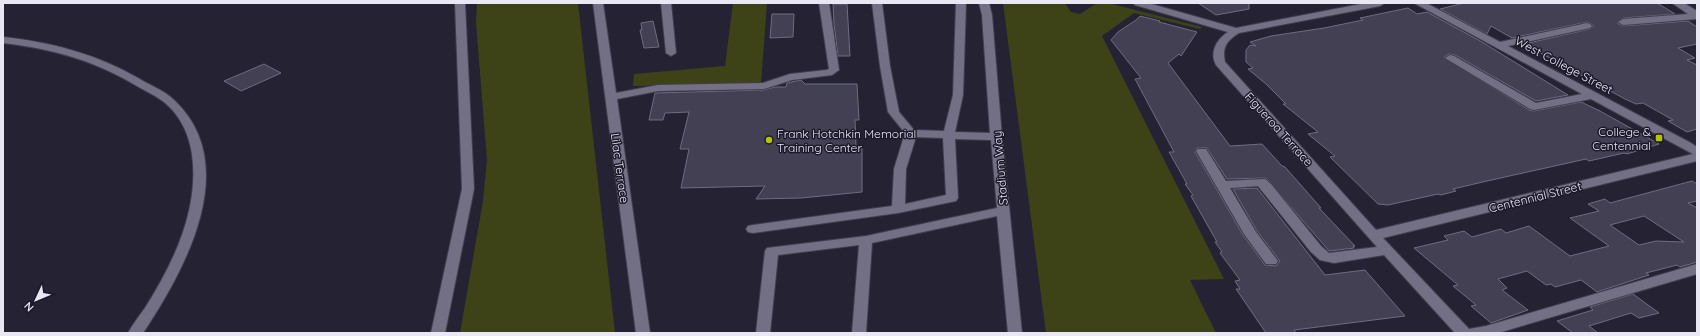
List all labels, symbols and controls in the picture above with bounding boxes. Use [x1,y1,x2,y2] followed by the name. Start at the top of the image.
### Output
[1513,33,1615,97] street label: West College Street
[1242,89,1316,169] street label: Figueroa Terrace
[1592,124,1651,153] place label: College & Centennial
[777,126,916,155] place label: Frank Hotchkin Memorial Training Center
[989,130,1011,206] street label: Stadium Way
[608,132,632,204] street label: Lilac Terrace
[1654,133,1664,143] marker: College & Centennial
[764,135,774,145] marker: Frank Hotchkin Memorial Training Center
[1487,178,1583,216] street label: Centennial Street
[16,280,56,320] north arrow
[21,299,37,315] text: N

